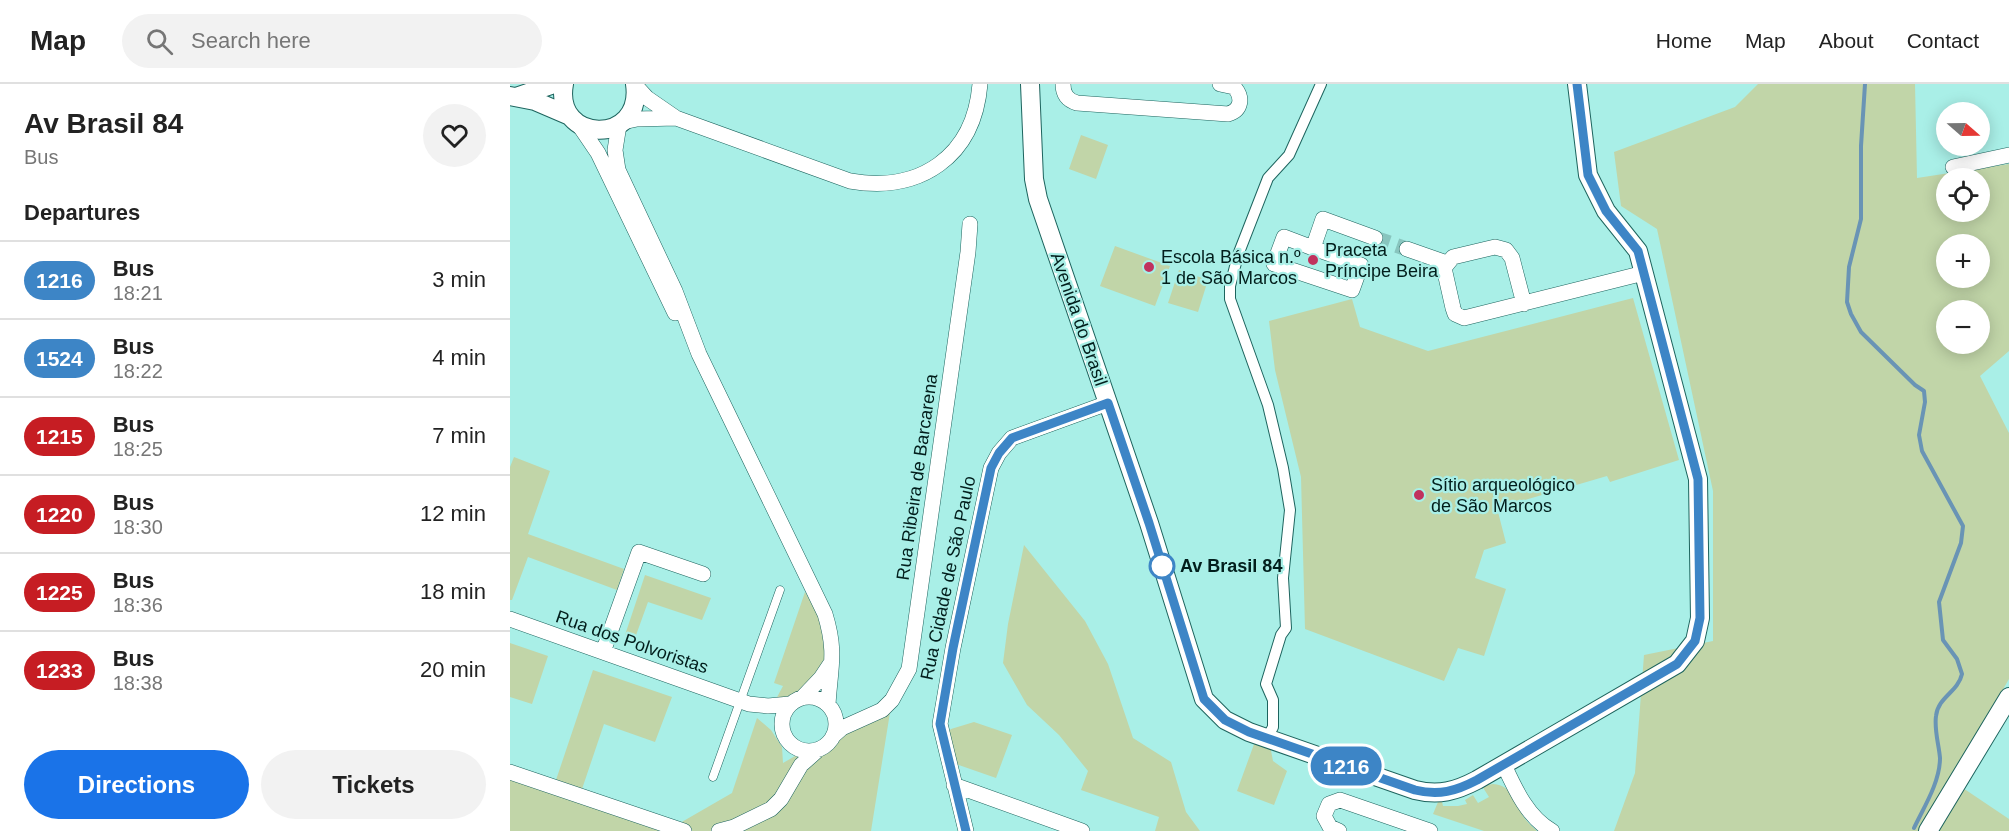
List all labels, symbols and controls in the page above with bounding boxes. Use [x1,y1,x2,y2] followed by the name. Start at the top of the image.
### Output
[122,14,542,68] search box
[30,25,86,56] text: Map
[143,25,176,58] icon: search
[191,28,311,53] text: Search here
[1656,29,1712,52] text: Home
[1745,29,1786,52] text: Map
[1819,29,1874,52] text: About
[1907,29,1979,52] text: Contact
[1936,102,1990,156] north arrow
[1936,102,1990,354] map controls
[423,104,486,167] button: heart
[24,108,183,139] text: Av Brasil 84
[24,146,58,168] text: Bus
[1936,168,1990,222] button: locate
[24,200,140,225] text: Departures
[1936,234,1990,288] button: +
[1325,240,1439,281] place label: Praceta Príncipe Beira
[1161,247,1301,288] place label: Escola Básica n.º 1 de São Marcos
[1047,250,1111,388] street label: Avenida do Brasil
[1306,253,1320,267] marker: Praceta Príncipe Beira
[113,256,154,281] text: Bus
[1142,260,1156,274] marker: Escola Básica n.º 1 de São Marcos
[432,267,486,292] text: 3 min
[36,269,83,292] text: 1216
[113,282,163,304] text: 18:21
[1936,300,1990,354] button: −
[113,334,154,359] text: Bus
[432,345,486,370] text: 4 min
[36,347,83,370] text: 1524
[113,360,163,382] text: 18:22
[893,372,942,581] street label: Rua Ribeira de Barcarena
[113,412,154,437] text: Bus
[432,423,486,448] text: 7 min
[36,425,83,448] text: 1215
[113,438,163,460] text: 18:25
[917,474,979,682] street label: Rua Cidade de São Paulo
[1431,475,1575,516] place label: Sítio arqueológico de São Marcos
[1412,488,1426,502] marker: Sítio arqueológico de São Marcos
[113,490,154,515] text: Bus
[420,501,486,526] text: 12 min
[36,503,83,526] text: 1220
[113,516,163,538] text: 18:30
[1149,553,1175,579] marker: Av Brasil 84
[1180,556,1282,576] place label: Av Brasil 84
[113,568,154,593] text: Bus
[420,579,486,604] text: 18 min
[36,581,83,604] text: 1225
[113,594,163,616] text: 18:36
[553,606,711,678] street label: Rua dos Polvoristas
[113,646,154,671] text: Bus
[420,657,486,682] text: 20 min
[36,659,83,682] text: 1233
[113,672,163,694] text: 18:38
[1304,746,1388,786] line badge: 1216
[24,750,249,819] button: Directions
[261,750,486,819] button: Tickets
[1323,755,1369,778] text: 1216

